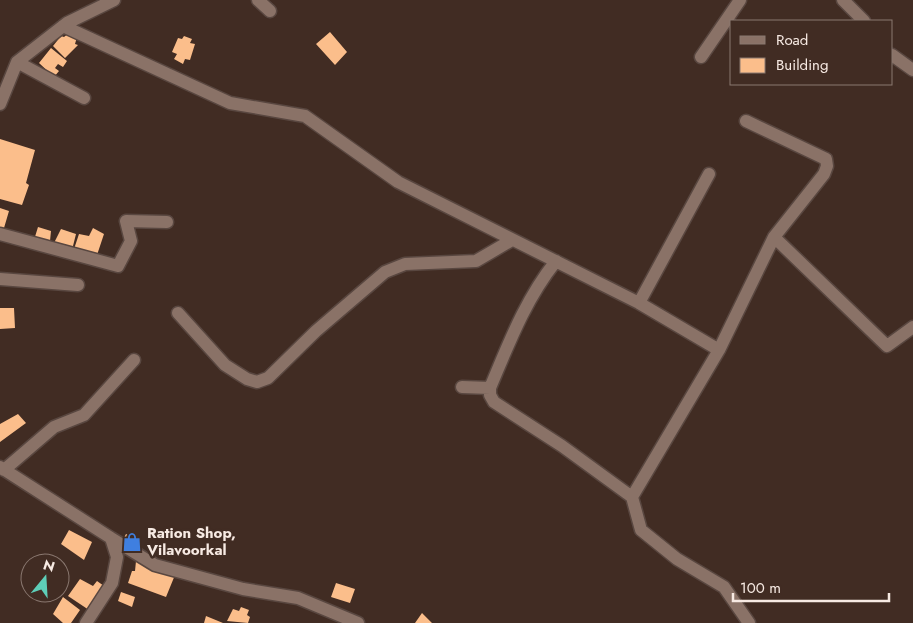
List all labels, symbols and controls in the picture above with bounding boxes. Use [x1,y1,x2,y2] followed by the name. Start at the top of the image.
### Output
[730,20,893,85] legend
[776,29,808,51] text: Road
[776,54,828,76] text: Building
[146,522,236,561] place label: Ration Shop, Vilavoorkal
[121,531,143,553] shop icon: Ration Shop, Vilavoorkal
[20,553,70,603] north arrow
[41,554,57,577] text: N
[733,570,889,602] scale bar
[740,577,781,599] text: 100 m

